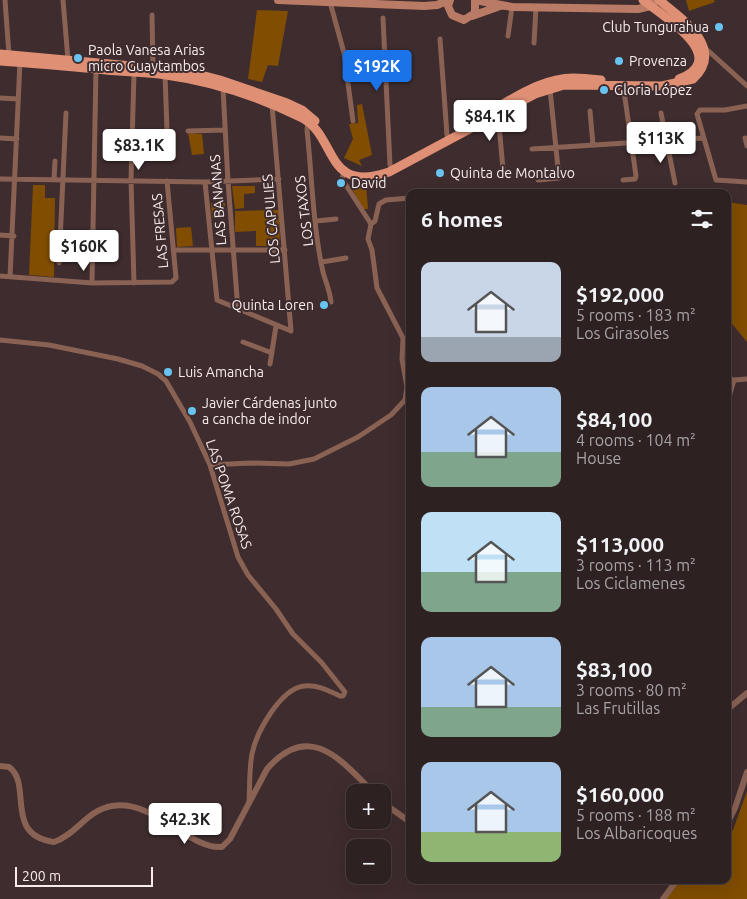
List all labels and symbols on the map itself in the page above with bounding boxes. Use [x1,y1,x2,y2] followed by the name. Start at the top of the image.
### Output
[602,19,709,35] place label: Club Tungurahua
[713,21,725,33] marker: Club Tungurahua
[88,42,205,74] place label: Paola Vanesa Arias micro Guaytambos
[342,49,412,92] pin: $192K
[72,52,84,64] marker: Paola Vanesa Arias micro Guaytambos
[629,53,687,69] place label: Provenza
[613,55,625,67] marker: Provenza
[614,82,692,98] place label: Gloria López
[598,84,610,96] marker: Gloria López
[449,100,531,142] pin: $84.1K
[626,121,696,164] pin: $113K
[98,128,180,171] pin: $83.1K
[207,154,229,246] street label: LAS BANANAS
[450,165,575,181] place label: Quinta de Montalvo
[434,167,446,179] marker: Quinta de Montalvo
[259,174,283,264] street label: LOS CAPULIES
[292,175,316,247] street label: LOS TAXOS
[351,175,387,191] place label: David
[335,177,347,189] marker: David
[149,193,171,269] street label: LAS FRESAS
[49,230,119,272] pin: $160K
[232,297,314,313] place label: Quinta Loren
[318,299,330,311] marker: Quinta Loren
[178,364,264,380] place label: Luis Amancha
[162,366,174,378] marker: Luis Amancha
[202,395,337,427] place label: Javier Cárdenas junto a cancha de indor
[186,405,198,417] marker: Javier Cárdenas junto a cancha de indor
[203,437,255,551] street label: LAS POMA ROSAS
[144,802,226,845] pin: $42.3K
[15,864,152,887] scale bar

